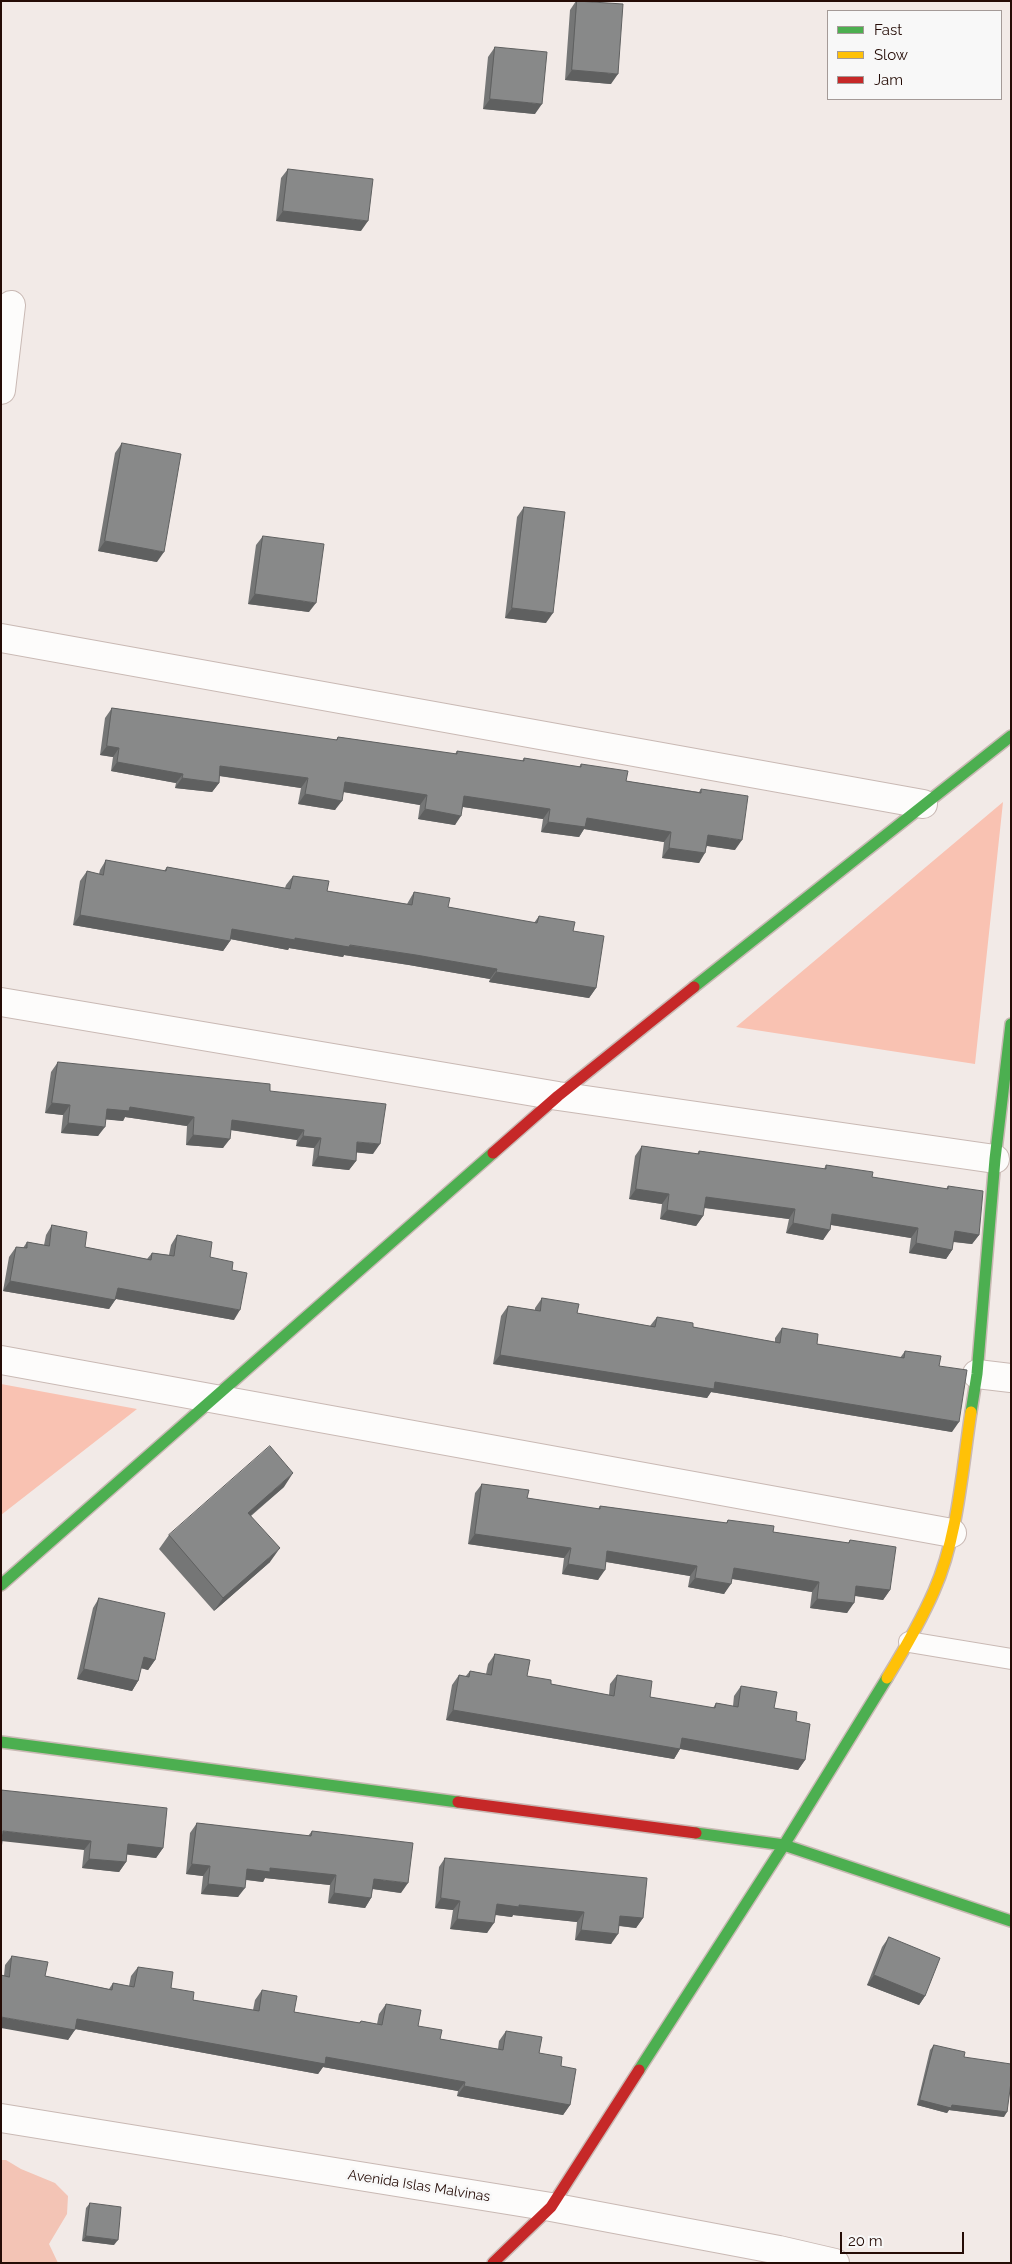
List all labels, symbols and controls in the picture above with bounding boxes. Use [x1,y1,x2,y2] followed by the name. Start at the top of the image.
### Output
[827,10,1002,100] legend
[874,21,902,39] text: Fast
[874,46,908,64] text: Slow
[874,71,903,89] text: Jam
[347,2166,491,2206] street label: Avenida Islas Malvinas
[842,2222,966,2254] scale bar
[848,2232,883,2250] text: 20 m

